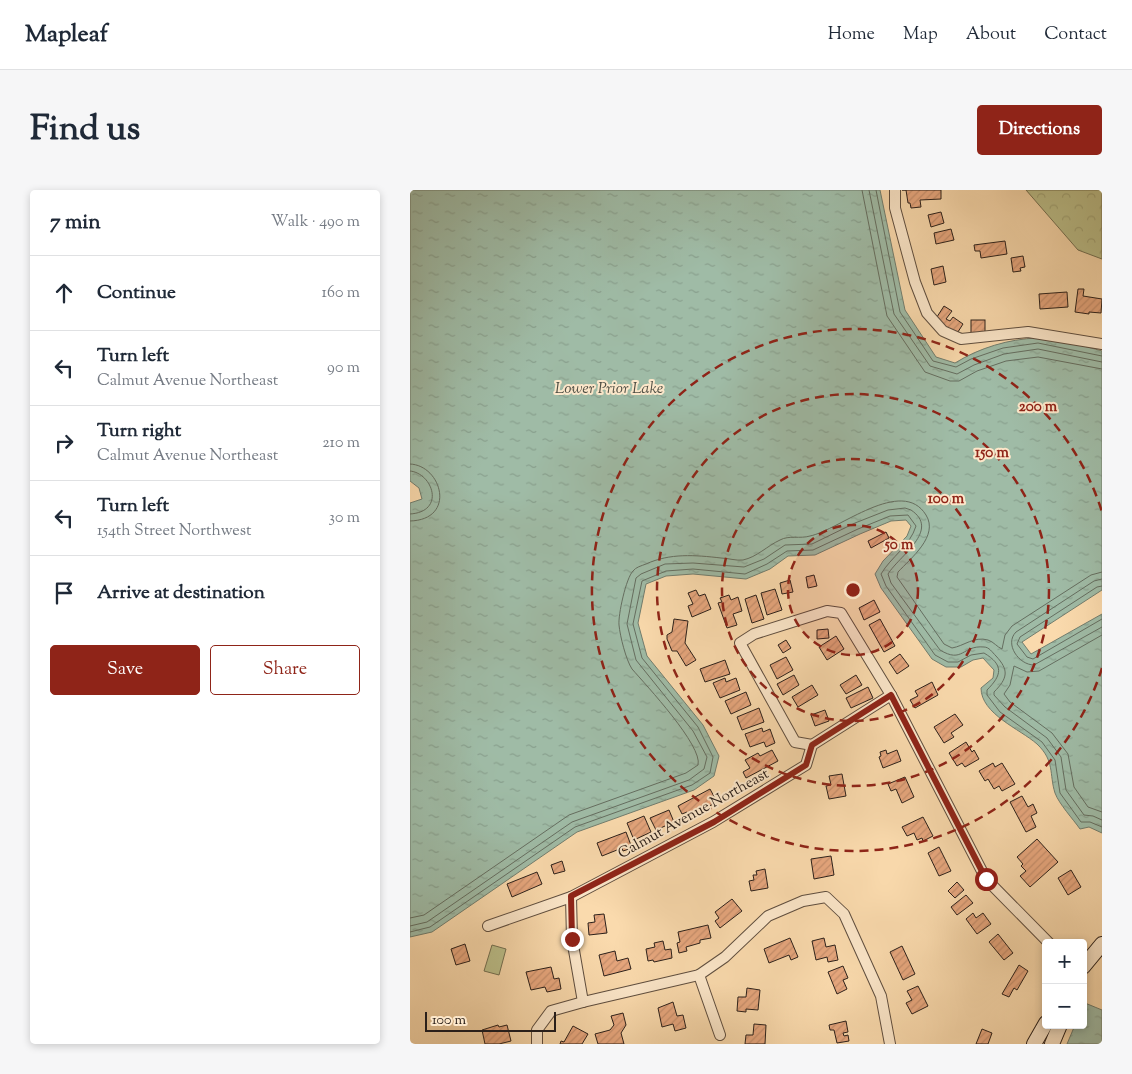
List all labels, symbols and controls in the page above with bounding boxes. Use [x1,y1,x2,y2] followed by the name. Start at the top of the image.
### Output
[25,18,108,52] text: Mapleaf
[828,22,875,48] text: Home
[903,22,938,48] text: Map
[966,22,1016,48] text: About
[1044,22,1107,48] text: Contact
[30,105,140,156] text: Find us
[977,105,1102,155] button: Directions
[50,208,101,238] text: 7 min
[271,211,360,234] text: Walk · 490 m
[50,279,78,307] icon: ahead
[97,280,176,307] text: Continue
[322,282,360,305] text: 160 m
[97,343,169,370] text: Turn left
[50,354,78,382] icon: left
[327,357,360,380] text: 90 m
[97,370,278,393] text: Calmut Avenue Northeast
[555,378,663,401] water label: Lower Prior Lake
[1019,397,1058,418] text: 200 m
[97,418,181,445] text: Turn right
[50,429,78,457] icon: right
[322,432,360,455] text: 210 m
[975,443,1009,464] text: 150 m
[97,445,278,468] text: Calmut Avenue Northeast
[928,489,965,510] text: 100 m
[97,493,169,520] text: Turn left
[50,504,78,532] icon: left
[329,507,360,530] text: 30 m
[97,520,252,543] text: 154th Street Northwest
[884,535,914,556] text: 50 m
[50,579,78,607] icon: arrive
[97,580,265,607] text: Arrive at destination
[844,581,862,599] centre of rings
[50,645,200,695] button: Save
[210,645,360,695] button: Share
[614,764,773,865] street label: Calmut Avenue Northeast
[975,868,998,891] route start
[561,928,584,951] route end
[1042,939,1087,1029] map controls
[1042,939,1087,984] button: +
[1042,984,1087,1029] button: −
[425,1009,556,1032] scale bar
[432,1011,466,1031] text: 100 m

